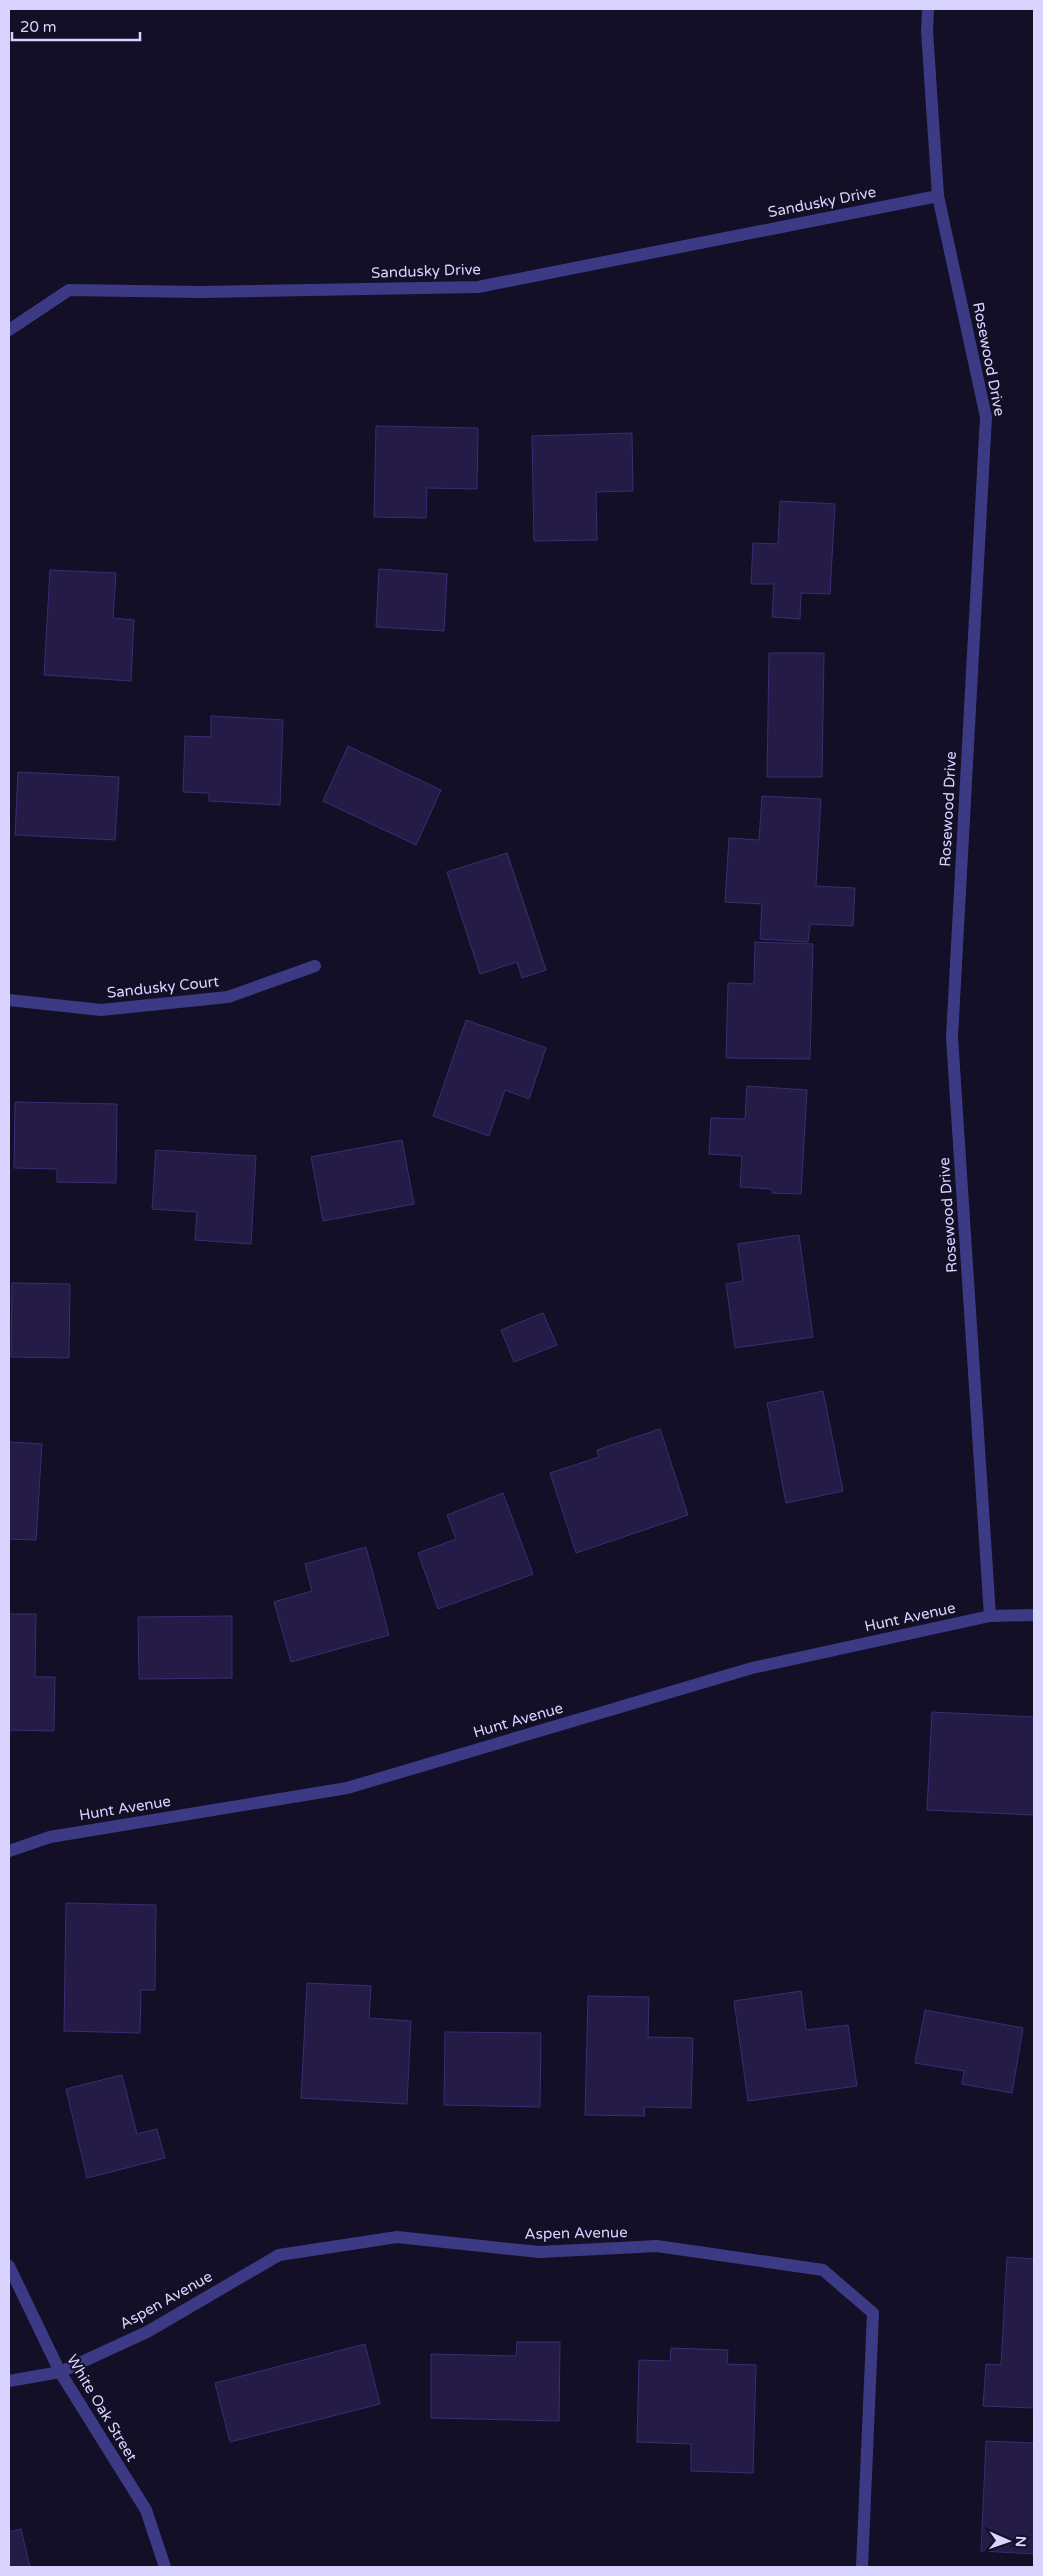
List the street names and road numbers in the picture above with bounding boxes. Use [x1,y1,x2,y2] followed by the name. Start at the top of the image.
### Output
[766,183,878,221] street label: Sandusky Drive
[371,260,481,282] street label: Sandusky Drive
[969,300,1009,418] street label: Rosewood Drive
[936,751,960,867] street label: Rosewood Drive
[106,972,220,1002] street label: Sandusky Court
[935,1157,961,1273] street label: Rosewood Drive
[863,1599,957,1635] street label: Hunt Avenue
[471,1699,565,1741] street label: Hunt Avenue
[78,1792,172,1824] street label: Hunt Avenue
[524,2223,628,2243] street label: Aspen Avenue
[117,2267,215,2333] street label: Aspen Avenue
[63,2351,141,2465] street label: White Oak Street

